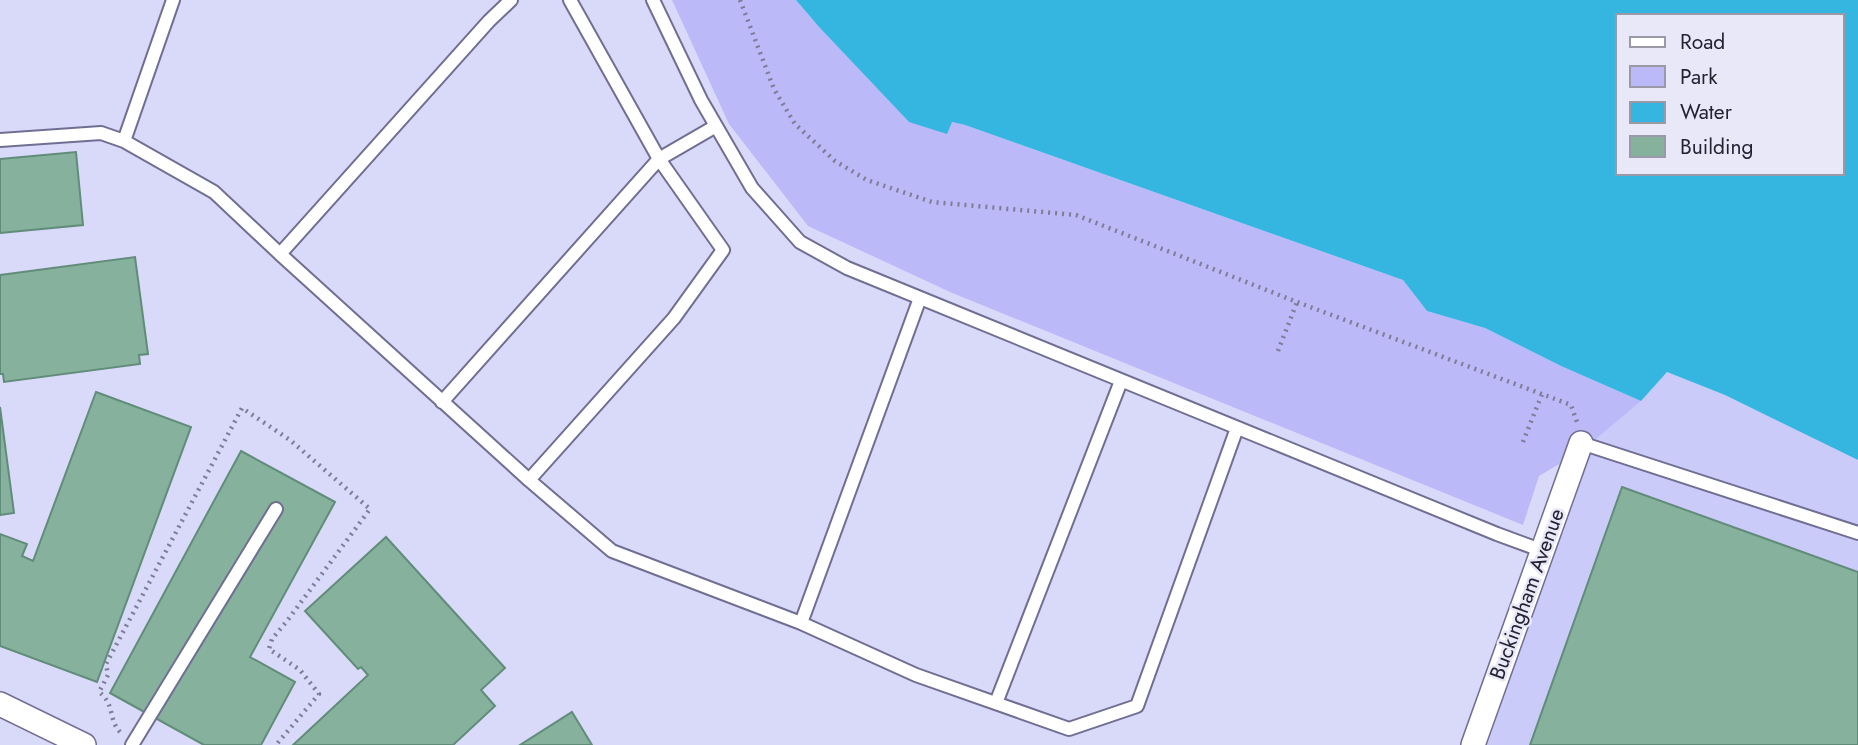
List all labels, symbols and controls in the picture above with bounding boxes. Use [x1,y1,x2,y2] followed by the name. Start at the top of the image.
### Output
[1616,14,1844,175] legend
[1680,27,1725,57] text: Road
[1680,62,1718,92] text: Park
[1680,97,1733,127] text: Water
[1680,132,1753,162] text: Building
[1482,504,1572,684] street label: Buckingham Avenue

